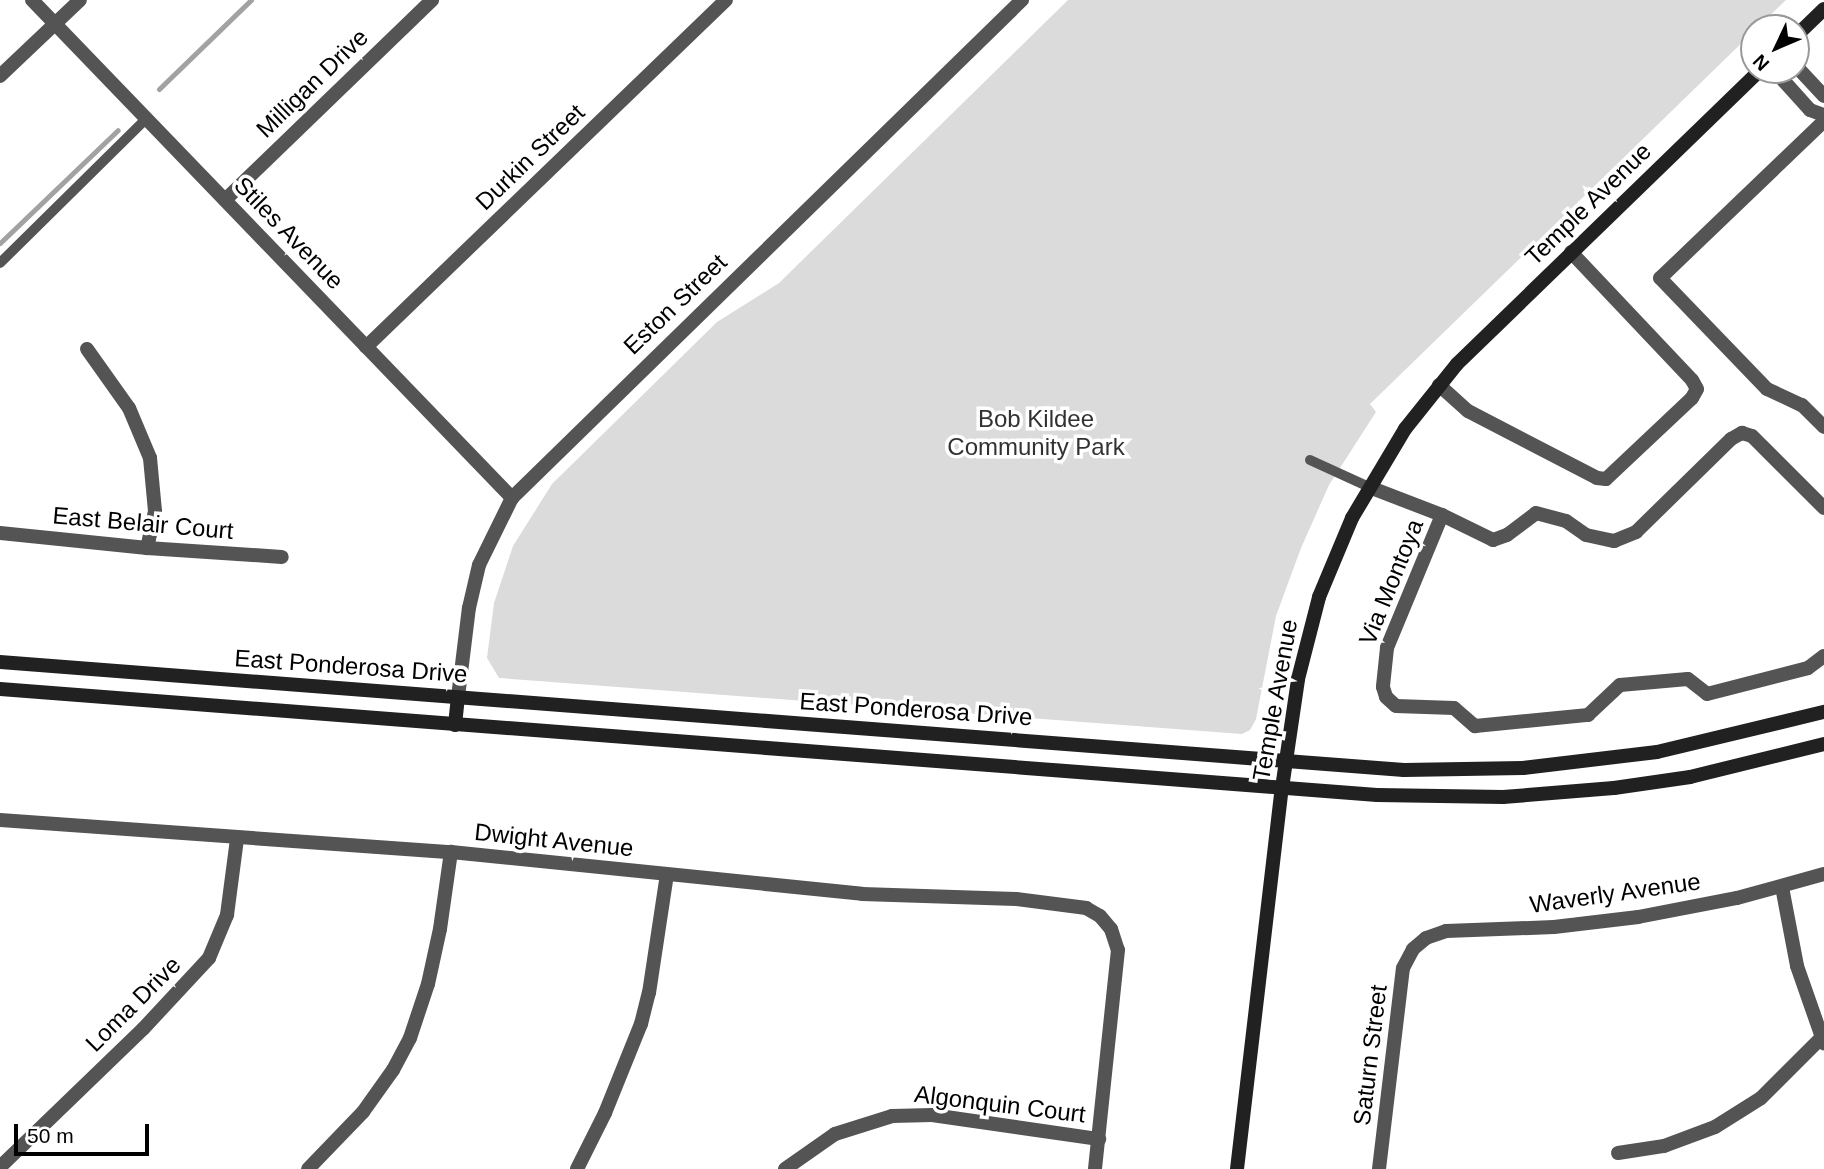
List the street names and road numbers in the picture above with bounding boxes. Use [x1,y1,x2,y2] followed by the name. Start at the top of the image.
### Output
[250,23,374,143] street label: Milligan Drive
[470,98,590,216] street label: Durkin Street
[1519,136,1657,272] street label: Temple Avenue
[228,170,350,296] street label: Stiles Avenue
[617,248,733,360] street label: Eston Street
[51,501,235,545] street label: East Belair Court
[1353,515,1429,649] street label: Via Montoya
[1246,616,1304,784] street label: Temple Avenue
[234,643,468,689] street label: East Ponderosa Drive
[799,686,1033,732] street label: East Ponderosa Drive
[472,817,636,863] street label: Dwight Avenue
[1527,867,1703,919] street label: Waverly Avenue
[79,950,187,1058] street label: Loma Drive
[1347,983,1393,1127] street label: Saturn Street
[913,1079,1087,1129] street label: Algonquin Court

